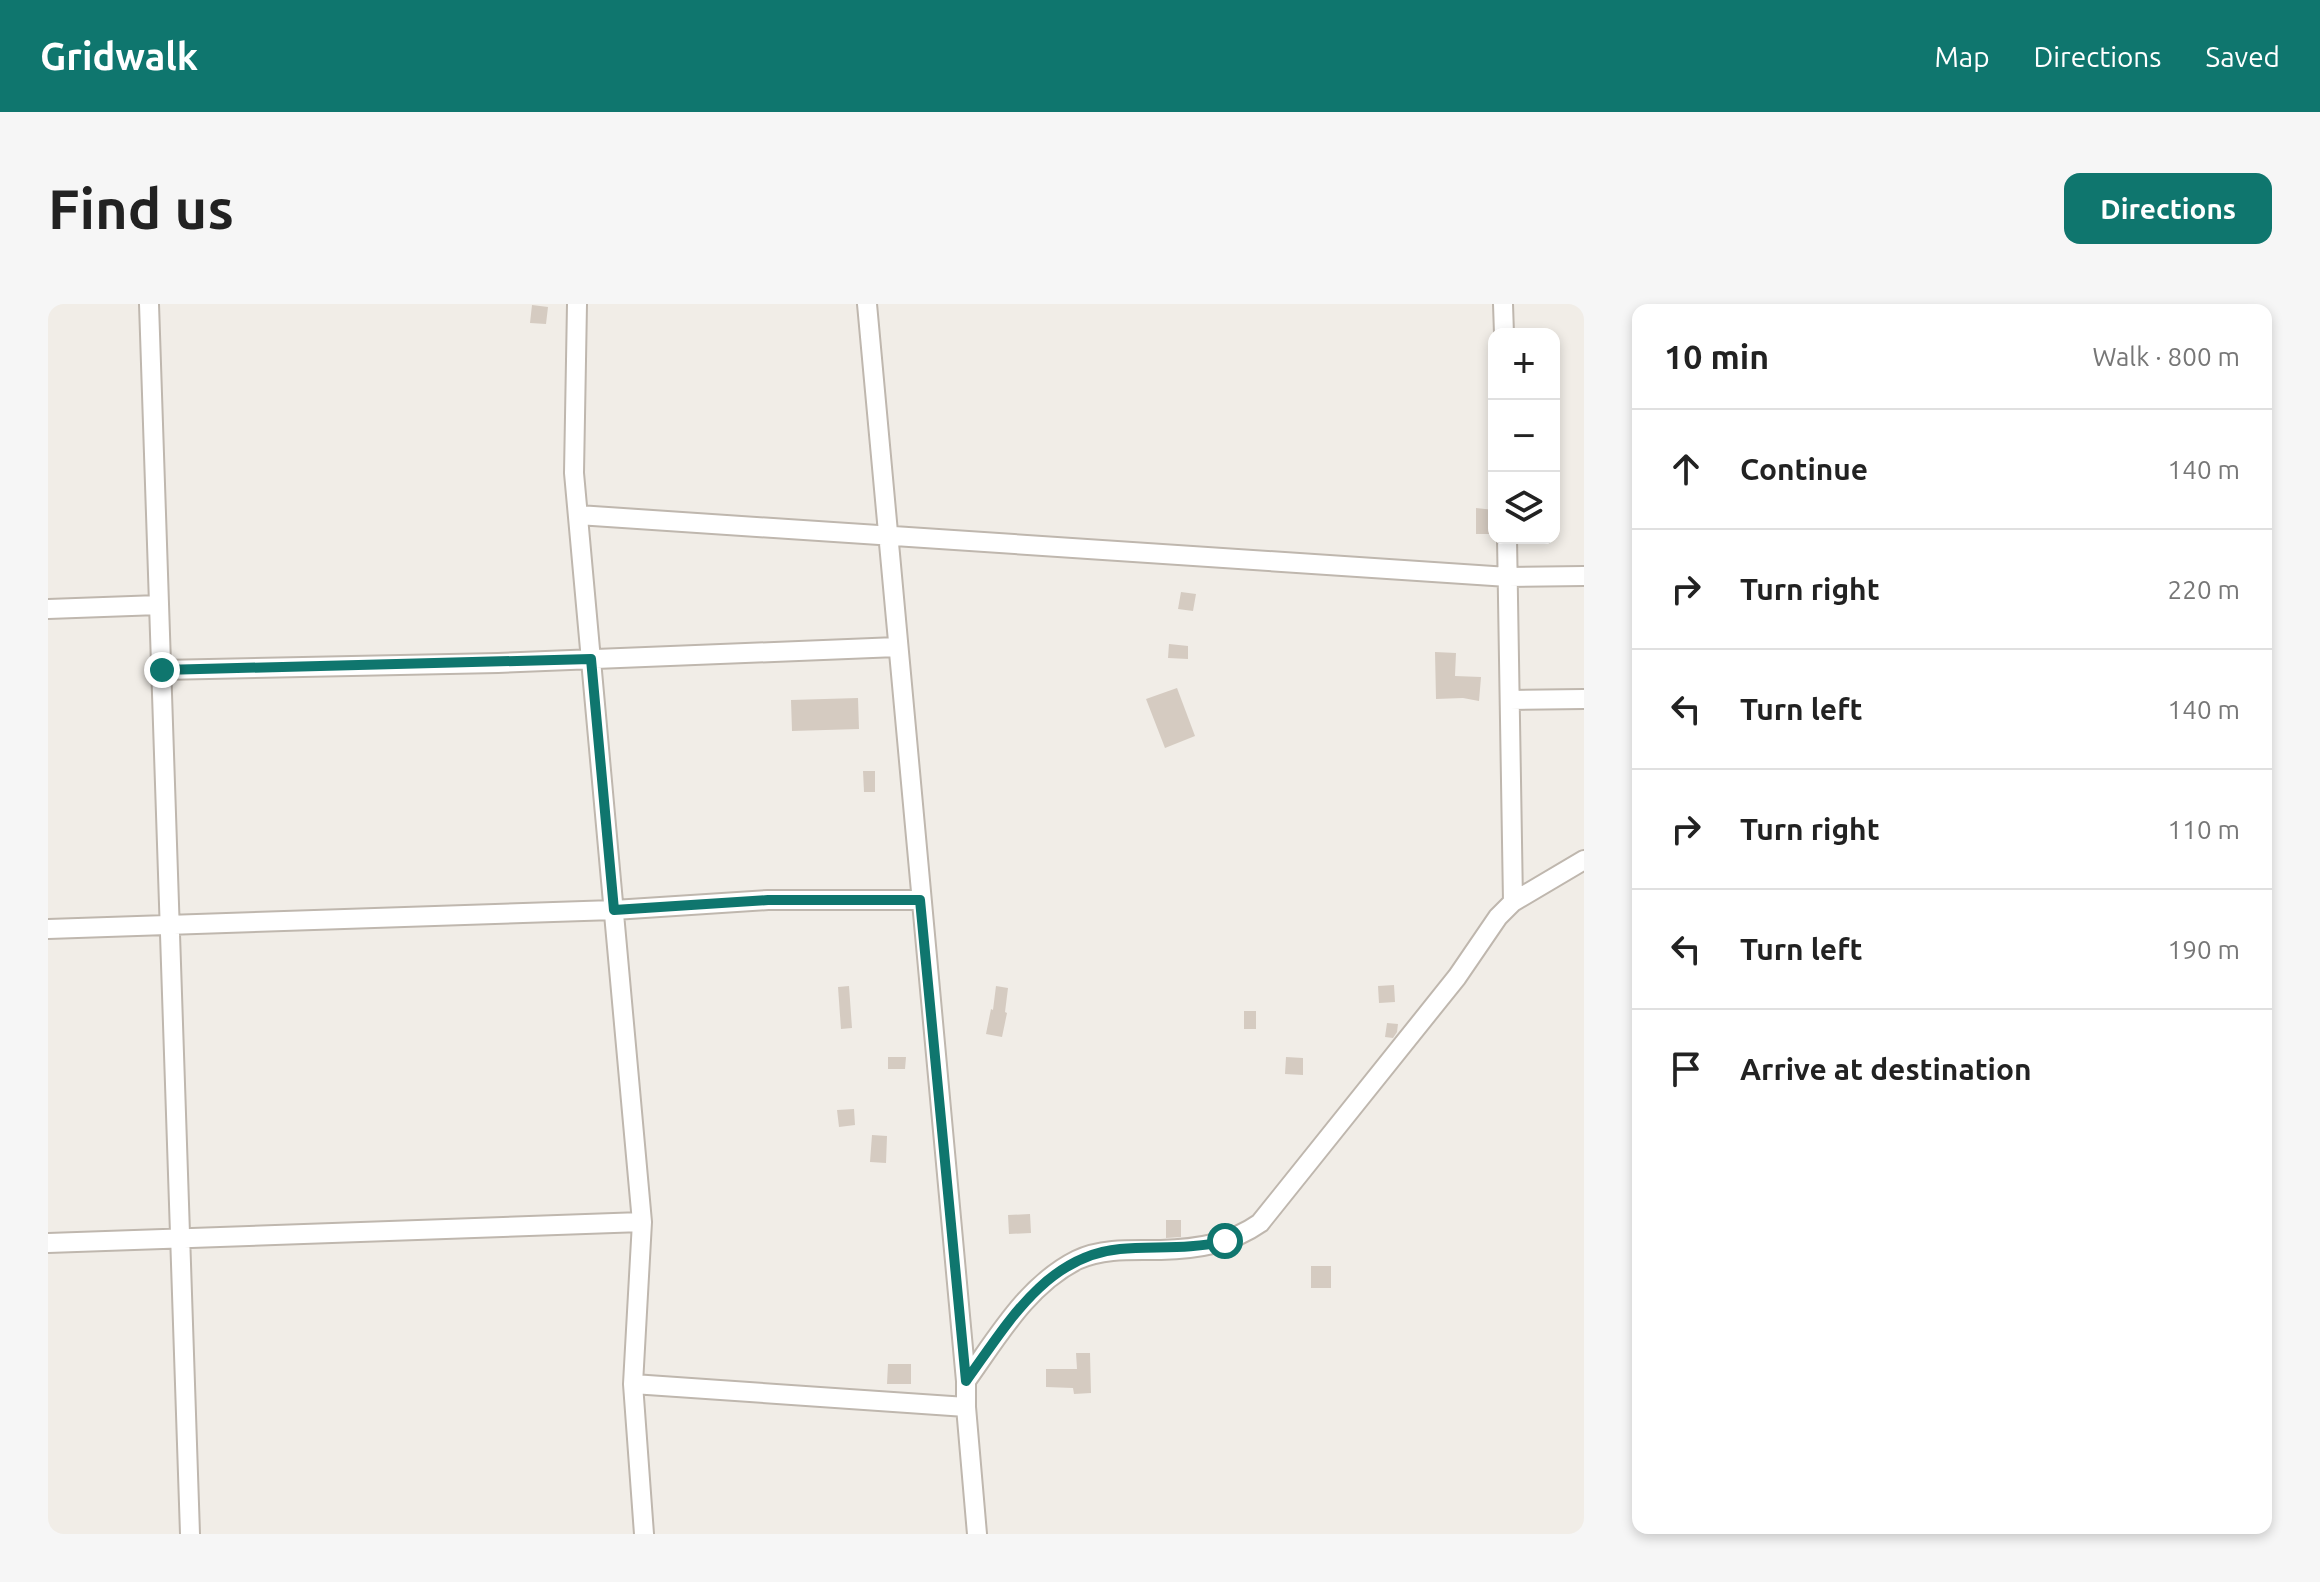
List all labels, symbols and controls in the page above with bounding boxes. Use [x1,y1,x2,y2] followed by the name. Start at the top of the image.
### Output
[40,35,198,77] text: Gridwalk
[1934,41,1990,72] text: Map
[2034,41,2161,72] text: Directions
[2205,41,2280,72] text: Saved
[2064,173,2272,244] button: Directions
[48,177,234,240] text: Find us
[1488,328,1560,544] map controls
[1488,328,1560,400] button: +
[1664,337,1769,375] text: 10 min
[2092,342,2240,371] text: Walk · 800 m
[1488,400,1560,472] button: −
[1664,447,1708,491] icon: ahead
[1740,452,1868,486] text: Continue
[2168,455,2240,484] text: 140 m
[1488,472,1560,544] button: layers
[1664,567,1708,611] icon: right
[1740,572,1880,606] text: Turn right
[2168,575,2240,604] text: 220 m
[144,652,180,688] route end
[1664,687,1708,731] icon: left
[1740,692,1862,726] text: Turn left
[2168,695,2240,724] text: 140 m
[1664,807,1708,851] icon: right
[1740,812,1880,846] text: Turn right
[2168,815,2240,844] text: 110 m
[1664,927,1708,971] icon: left
[1740,932,1862,966] text: Turn left
[2168,935,2240,964] text: 190 m
[1664,1047,1708,1091] icon: arrive
[1740,1052,2032,1086] text: Arrive at destination
[1207,1223,1243,1259] route start

